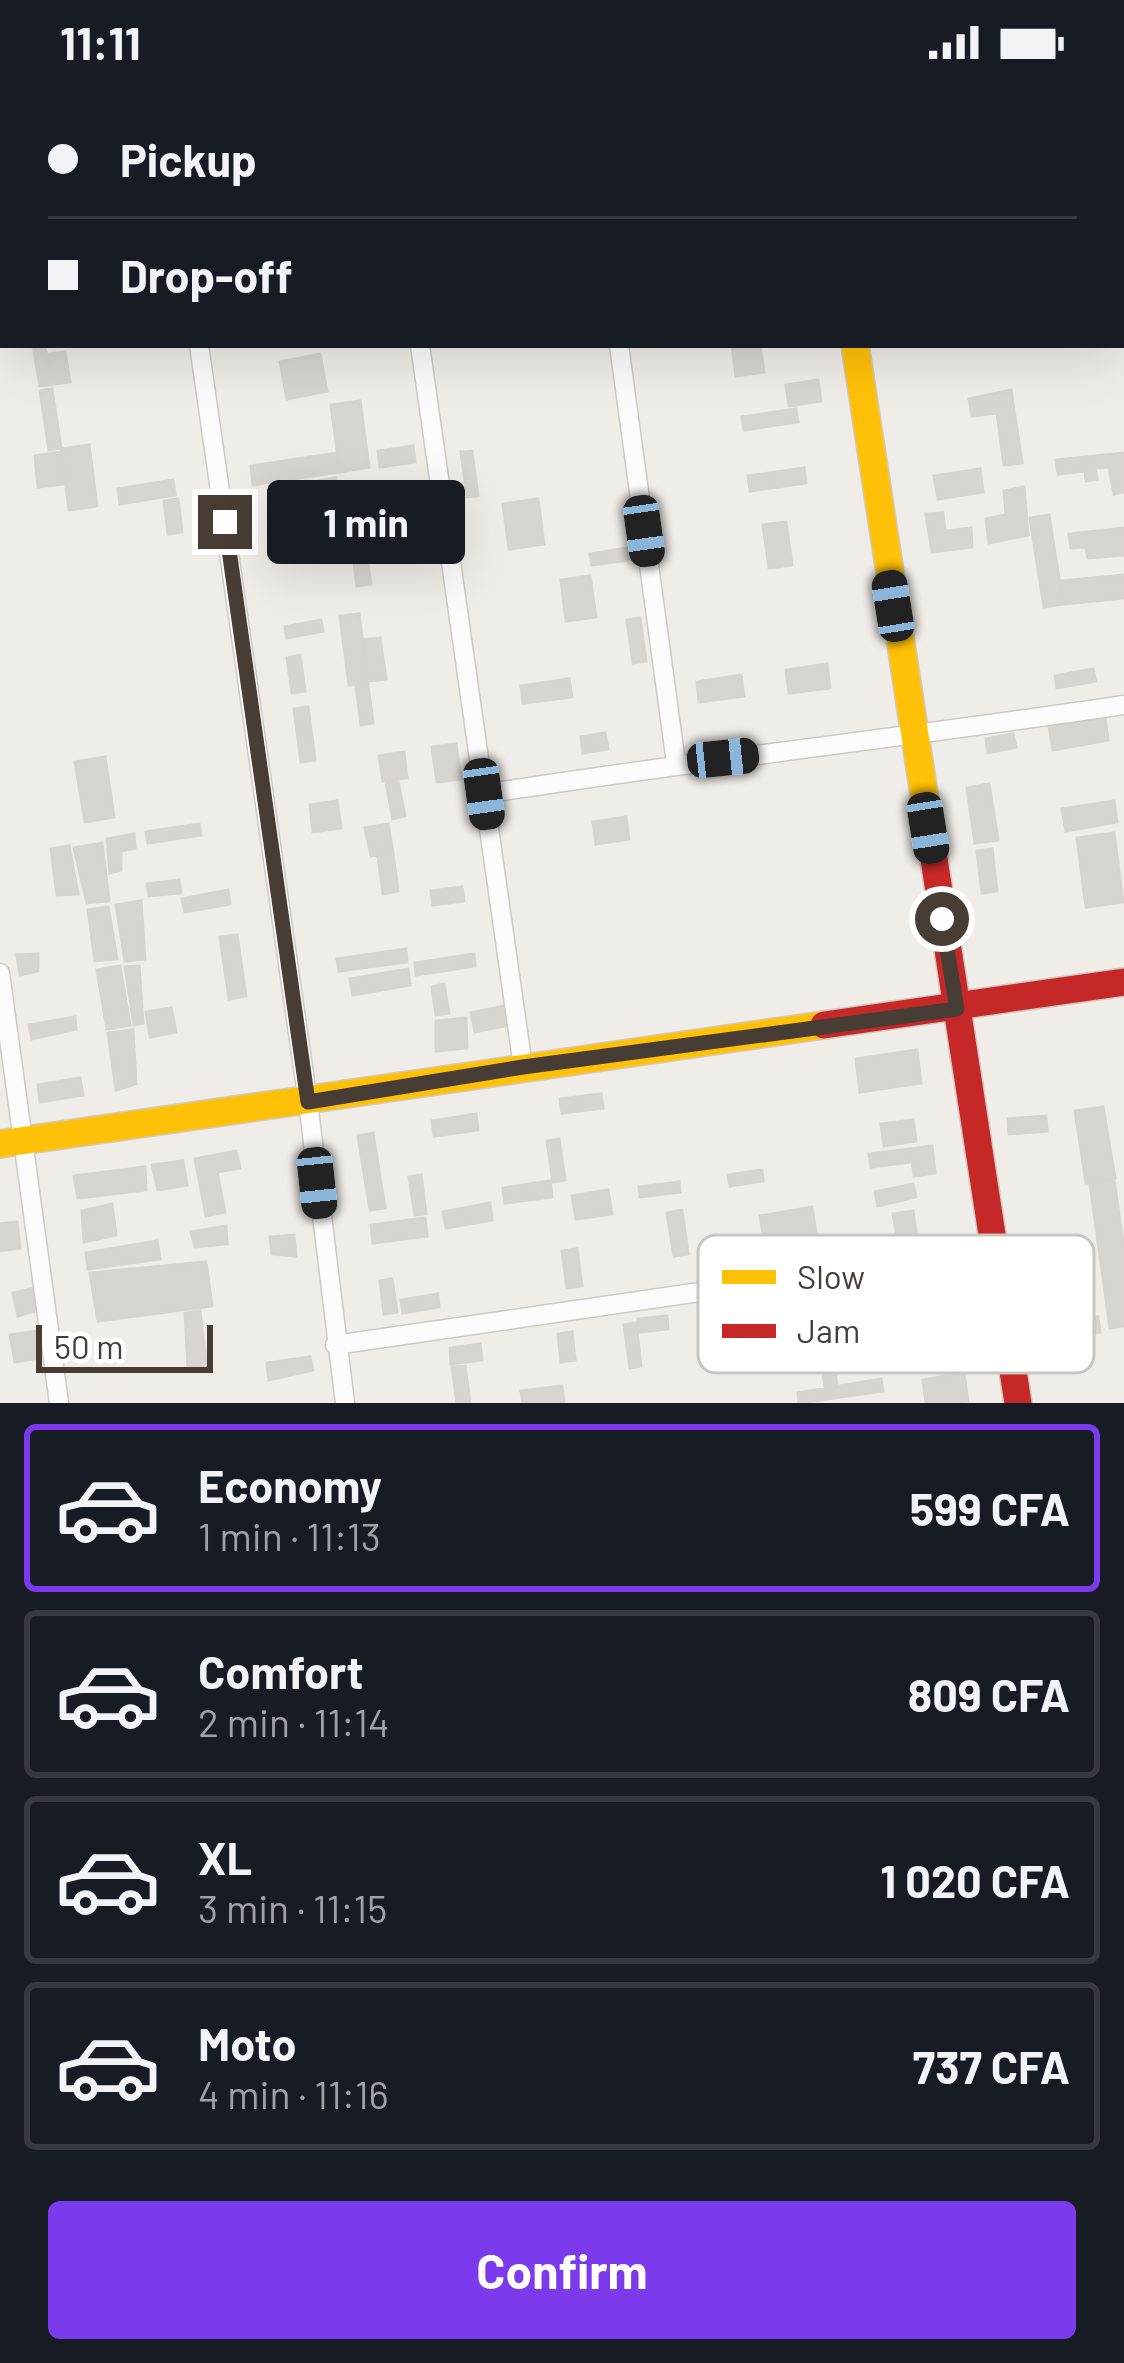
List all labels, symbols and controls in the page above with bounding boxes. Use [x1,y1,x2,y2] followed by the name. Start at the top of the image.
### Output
[60,15,141,69] text: 11:11
[120,132,257,186] text: Pickup
[120,248,293,302] text: Drop-off
[267,480,465,564] callout: 1 min
[621,493,667,569] car
[198,495,252,549] route end
[323,498,409,545] text: 1 min
[870,568,916,644] car
[685,736,761,780] car
[461,756,507,832] car
[905,790,951,866] car
[915,892,969,946] route start
[295,1145,339,1221] car
[698,1235,1094,1373] legend
[797,1256,865,1296] text: Slow
[797,1310,860,1350] text: Jam
[36,1319,213,1372] scale bar
[54,1326,124,1366] text: 50 m
[54,1454,162,1562] icon: car
[198,1458,382,1512] text: Economy
[910,1481,1070,1535] text: 599 CFA
[198,1512,381,1559] text: 1 min · 11:13
[54,1640,162,1748] icon: car
[198,1644,364,1698] text: Comfort
[908,1667,1070,1721] text: 809 CFA
[198,1698,390,1745] text: 2 min · 11:14
[54,1826,162,1934] icon: car
[198,1830,252,1884] text: XL
[880,1853,1070,1907] text: 1 020 CFA
[198,1884,387,1931] text: 3 min · 11:15
[54,2012,162,2120] icon: car
[198,2016,296,2070] text: Moto
[913,2039,1070,2093] text: 737 CFA
[198,2070,389,2117] text: 4 min · 11:16
[48,2201,1076,2339] button: Confirm

